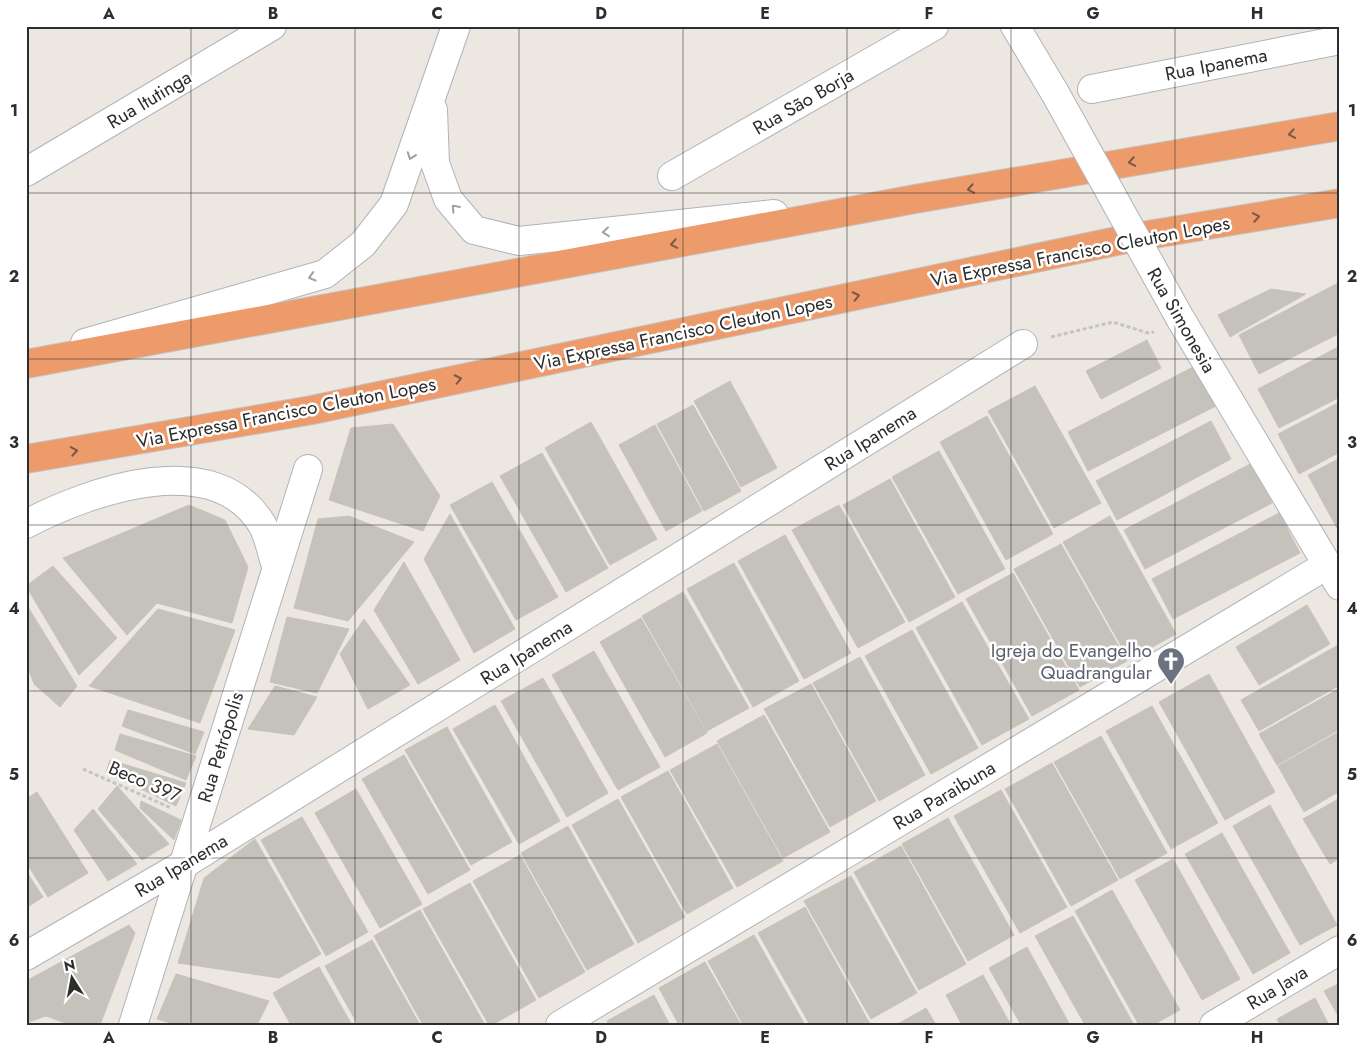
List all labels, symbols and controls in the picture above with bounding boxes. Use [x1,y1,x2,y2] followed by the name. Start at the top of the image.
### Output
[102,2,115,25] text: A
[268,2,278,25] text: B
[431,2,443,25] text: C
[595,2,607,25] text: D
[760,2,770,25] text: E
[925,2,933,25] text: F
[1086,2,1100,25] text: G
[1251,2,1263,25] text: H
[1163,41,1270,88] street label: Rua Ipanema
[748,62,859,141] street label: Rua São Borja
[102,64,197,135] street label: Rua Itutinga
[10,99,18,122] text: 1
[1348,99,1356,122] text: 1
[1287,129,1296,139] one-way arrow
[407,152,417,160] one-way arrow
[1127,156,1136,166] one-way arrow
[967,184,976,194] one-way arrow
[452,204,461,213] one-way arrow
[928,209,1232,294] street label: Via Expressa Francisco Cleuton Lopes
[1252,212,1260,222] one-way arrow
[601,226,609,237] one-way arrow
[669,238,678,248] one-way arrow
[1141,263,1223,378] street label: Rua Simonesia
[9,265,19,288] text: 2
[1347,265,1357,288] text: 2
[309,272,317,282] one-way arrow
[531,288,835,377] street label: Via Expressa Francisco Cleuton Lopes
[852,291,861,301] one-way arrow
[134,370,438,455] street label: Via Expressa Francisco Cleuton Lopes
[453,375,462,385] one-way arrow
[819,399,921,477] street label: Rua Ipanema
[9,431,19,454] text: 3
[1347,431,1357,454] text: 3
[70,447,79,457] one-way arrow
[8,597,20,620] text: 4
[1346,597,1358,620] text: 4
[475,613,577,691] street label: Rua Ipanema
[991,637,1152,686] place label: Igreja do Evangelho Quadrangular
[1156,646,1186,685] church icon: Igreja do Evangelho Quadrangular
[191,688,250,806] street label: Rua Petrópolis
[104,754,185,809] street label: Beco 397
[888,754,1000,837] street label: Rua Paraibuna
[9,763,19,786] text: 5
[1347,763,1357,786] text: 5
[130,827,233,904] street label: Rua Ipanema
[9,929,19,952] text: 6
[1347,929,1357,952] text: 6
[48,954,98,1004] north arrow
[62,954,77,976] text: N
[1242,959,1313,1016] street label: Rua Java
[102,1026,115,1049] text: A
[268,1026,278,1049] text: B
[431,1026,443,1049] text: C
[595,1026,607,1049] text: D
[760,1026,770,1049] text: E
[925,1026,933,1049] text: F
[1086,1026,1100,1049] text: G
[1251,1026,1263,1049] text: H

